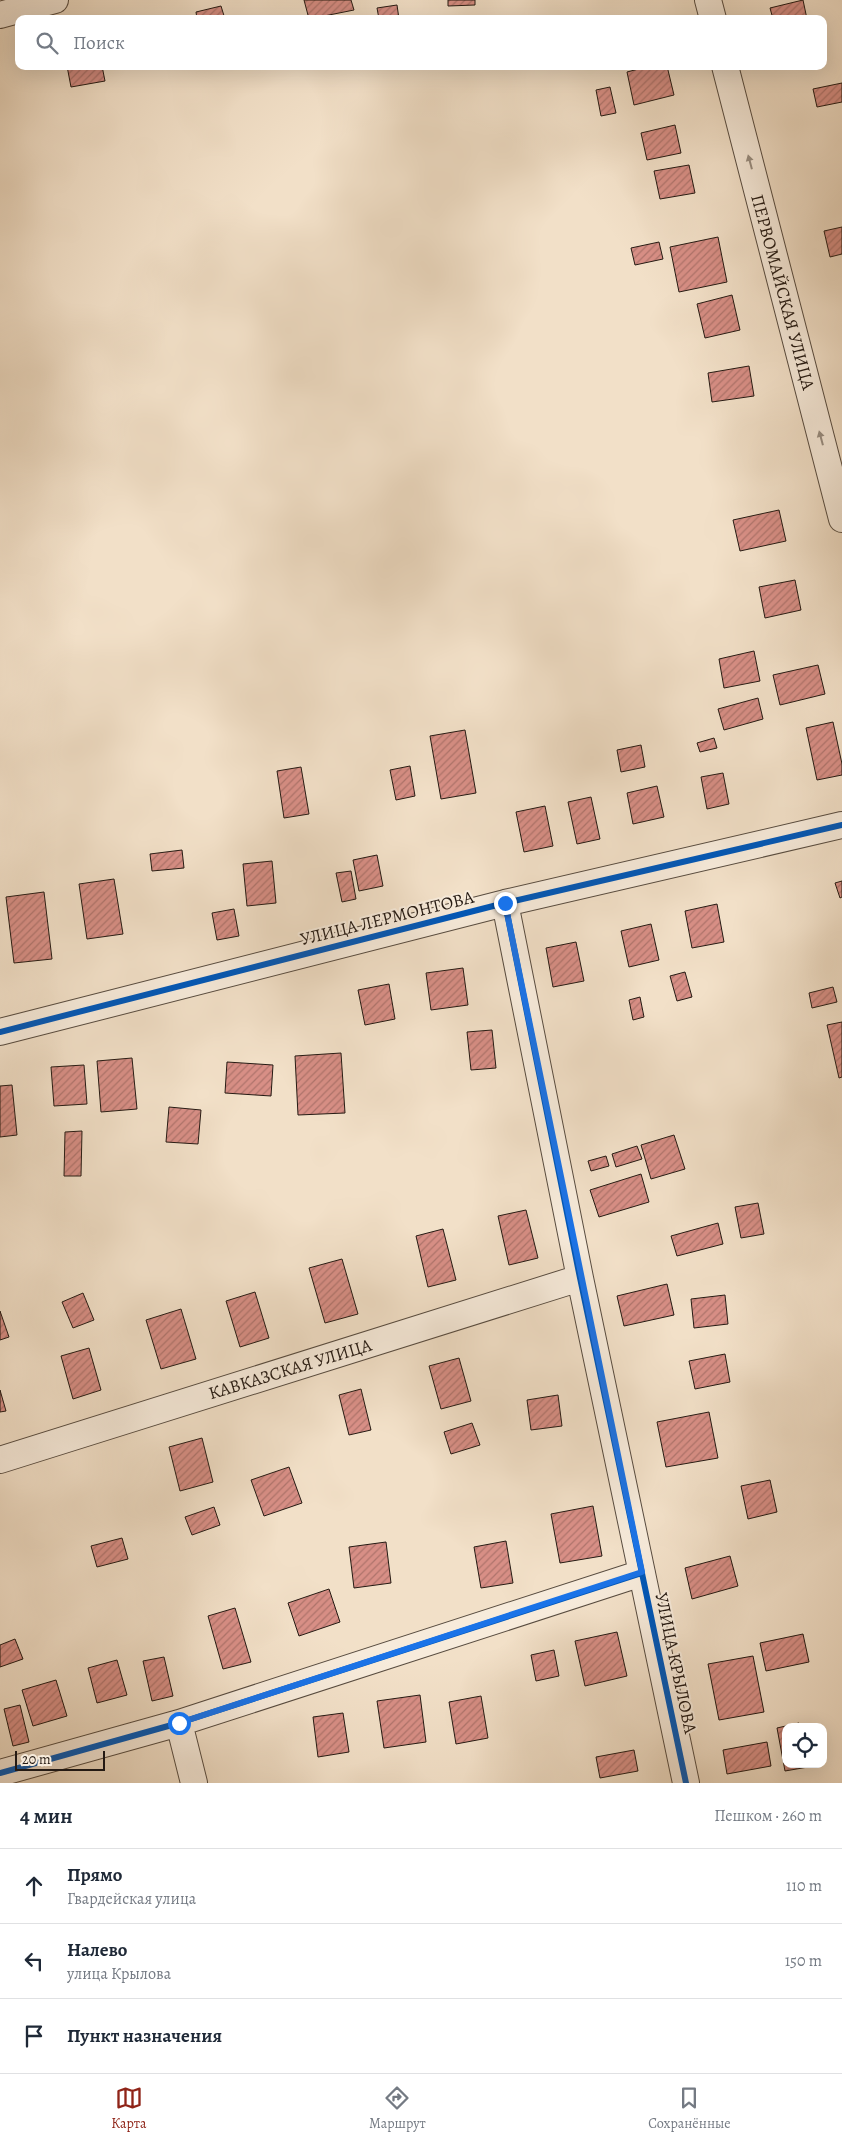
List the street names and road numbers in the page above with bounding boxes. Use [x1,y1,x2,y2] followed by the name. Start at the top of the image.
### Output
[745,191,821,393] street label: ПЕРВОМАЙСКАЯ УЛИЦА
[298,885,477,951] street label: УЛИЦА ЛЕРМОНТОВА
[205,1333,375,1405] street label: КАВКАЗСКАЯ УЛИЦА
[649,1590,703,1736] street label: УЛИЦА КРЫЛОВА

